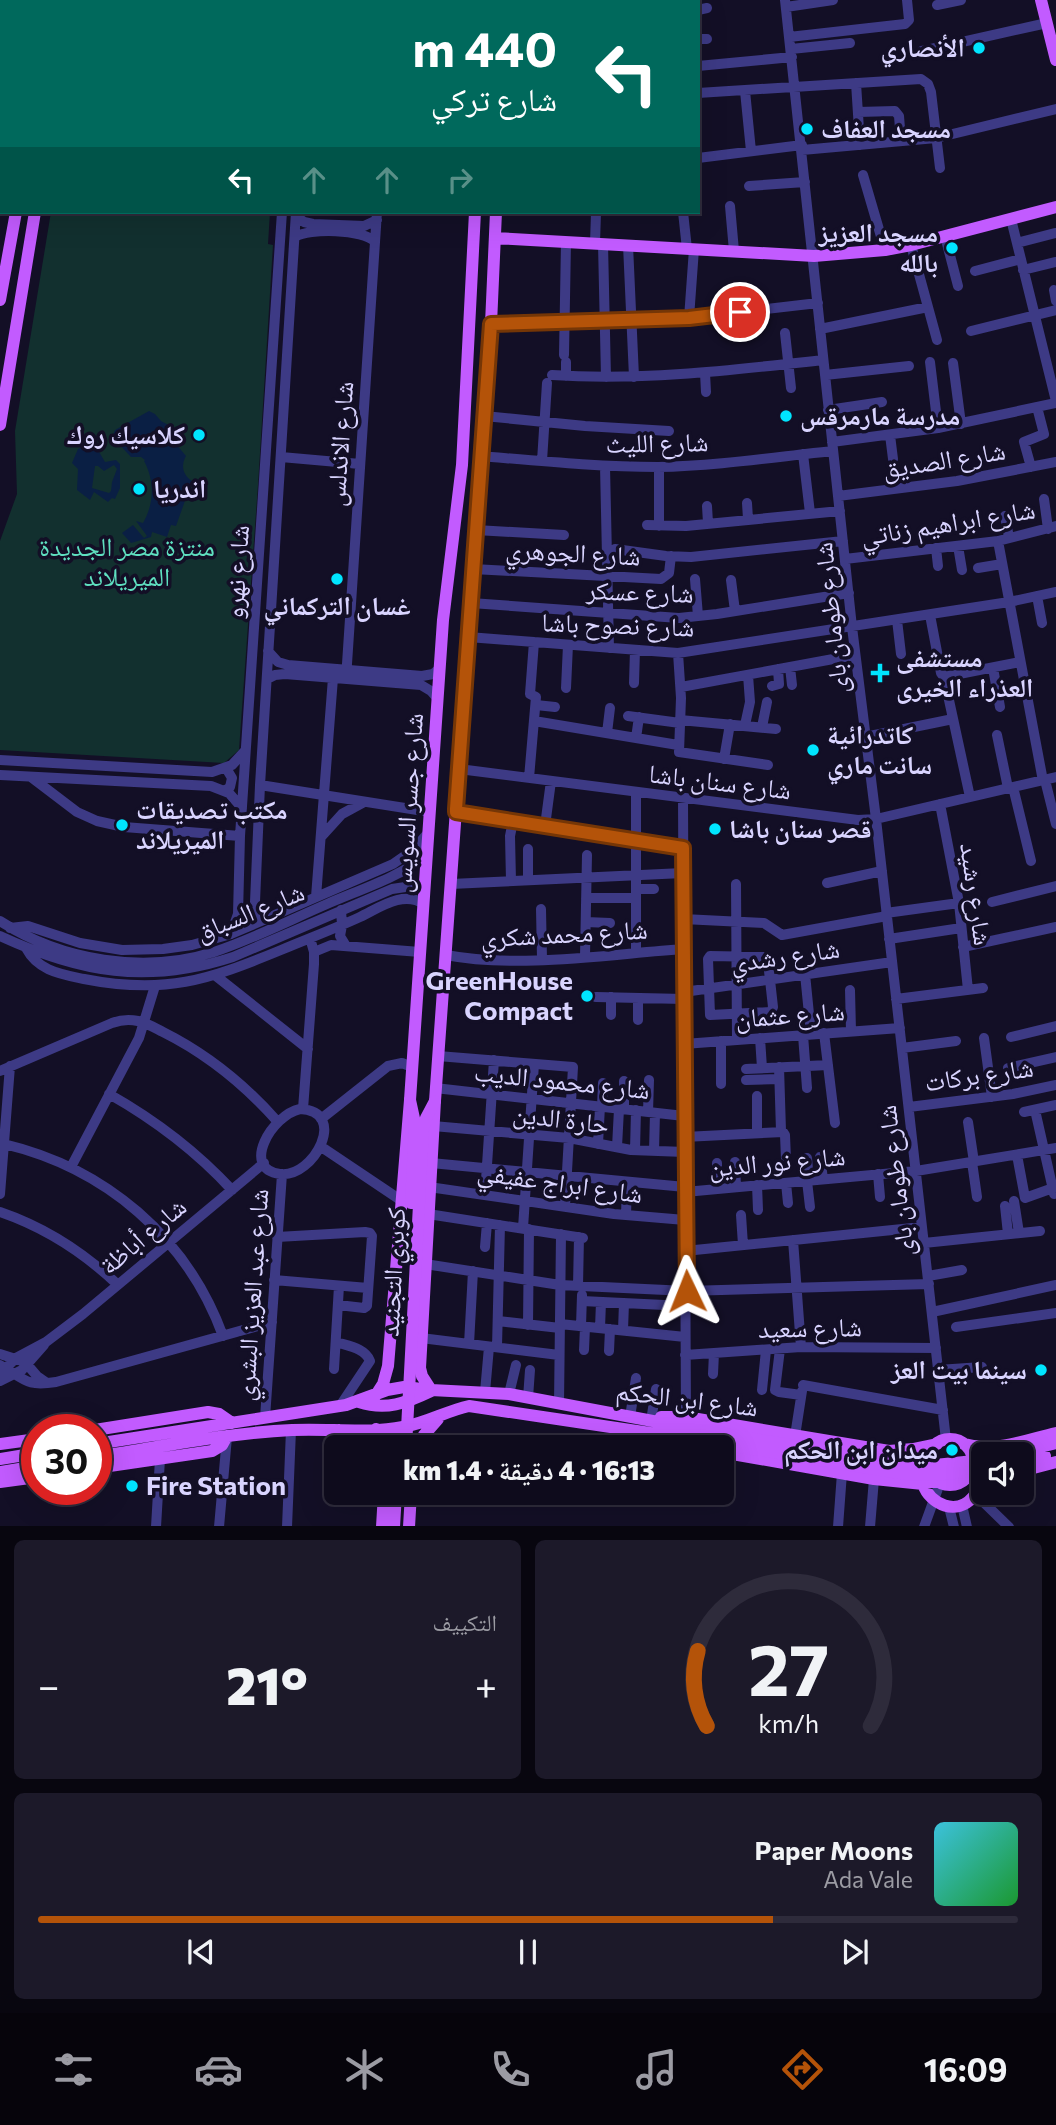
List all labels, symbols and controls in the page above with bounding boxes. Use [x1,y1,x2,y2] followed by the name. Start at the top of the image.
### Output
[412,17,557,77] text: 440 m
[581,28,672,119] icon: left
[880,31,965,68] place label: الأنصاري
[971,40,987,56] marker: الأنصاري
[431,78,557,118] text: شارع تركي
[821,112,951,143] place label: مسجد العفاف
[799,121,815,137] marker: مسجد العفاف
[222,161,260,199] icon: left
[295,161,333,199] icon: ahead
[368,161,406,199] icon: ahead
[441,161,479,199] icon: right
[818,216,938,278] place label: مسجد العزيز بالله
[944,240,960,256] marker: مسجد العزيز بالله
[710,282,770,342] pin
[721,293,759,331] icon: arrive
[319,380,360,508] street label: شارع الاندلس
[800,399,960,432] place label: مدرسة مارمرقس
[778,408,794,424] marker: مدرسة مارمرقس
[66,418,185,450] place label: كلاسيك روك
[605,425,709,460] street label: شارع الليث
[191,427,207,443] marker: كلاسيك روك
[880,433,1008,486] street label: شارع الصديق
[153,472,206,504] place label: اندريا
[131,481,147,497] marker: اندريا
[858,492,1038,557] street label: شارع ابراهيم زناتي
[217,524,256,620] street label: شارع نهرو
[39,530,215,592] park label: منتزة مصر الجديدة الميريلاند
[504,532,641,577] street label: شارع الجوهري
[806,541,855,695] street label: شارع طومان باى
[329,571,345,587] marker: غسان التركماني
[585,573,694,610] street label: شارع عسكر
[263,589,411,626] place label: غسان التركماني
[541,605,695,644] street label: شارع نصوح باشا
[896,641,1033,704] place label: مستشفى العذراء الخيرى
[870,663,890,683] marker: مستشفى العذراء الخيرى
[385,712,430,894] street label: شارع جسر السويس
[827,718,932,785] place label: كاتدرائية سانت ماري
[805,742,821,758] marker: كاتدرائية سانت ماري
[647,756,793,807] street label: شارع سنان باشا
[136,793,288,855] place label: مكتب تصديقات الميريلاند
[729,812,872,845] place label: قصر سنان باشا
[114,817,130,833] marker: مكتب تصديقات الميريلاند
[707,821,723,837] marker: قصر سنان باشا
[953,841,1000,947] street label: شارع رشيد
[191,875,309,948] street label: شارع السباق
[480,913,649,959] street label: شارع محمد شكري
[728,932,842,984] street label: شارع رشدي
[426,964,573,1025] place label: GreenHouse Compact
[579,988,595,1004] marker: GreenHouse Compact
[734,994,846,1035] street label: شارع عثمان
[922,1051,1035,1098] street label: شارع بركات
[473,1055,652,1106] street label: شارع محمود الديب
[511,1096,611,1141] street label: حارة الدين
[870,1104,921,1259] street label: شارع طومان باى
[707,1139,847,1184] street label: شارع نور الدين
[475,1155,645,1215] street label: شارع ابراج عفيفي
[228,1188,280,1403] street label: شارع عبد العزيز البشري
[93,1190,193,1281] street label: شارع أباظة
[373,1206,417,1338] street label: كوبري التجنيد
[650,1254,724,1328] position arrow
[758,1310,862,1345] street label: شارع سعيد
[890,1353,1027,1385] place label: سينما بيت العز
[1033,1362,1049,1378] marker: سينما بيت العز
[614,1373,760,1425] street label: شارع ابن الحكم
[21,1414,112,1505] speed limit sign: 30
[784,1433,938,1468] place label: ميدان ابن الحكم
[944,1442,960,1458] marker: ميدان ابن الحكم
[971,1442,1034,1505] map controls
[971,1442,1034,1505] button: sound
[403,1454,655,1485] text: 16:13 · 4 دقيقة · 1.4 km
[146,1469,286,1500] place label: Fire Station
[124,1478,140,1494] marker: Fire Station
[432,1608,497,1636] text: التكييف
[748,1622,829,1711] text: 27
[226,1652,308,1716] text: 21°
[38,1661,60,1708] text: −
[475,1661,497,1708] text: +
[758,1707,819,1737] text: km/h
[755,1834,913,1865] text: Paper Moons
[823,1865,913,1893] text: Ada Vale
[182,1933,220,1971] icon: previous
[509,1933,547,1971] icon: pause
[836,1933,874,1971] icon: next
[49,2045,98,2094] icon: filters
[194,2045,243,2094] icon: car
[340,2045,389,2094] icon: climate
[486,2045,535,2094] icon: phone
[632,2045,681,2094] icon: music
[778,2045,827,2094] icon: directions
[924,2049,1008,2089] text: 16:09

